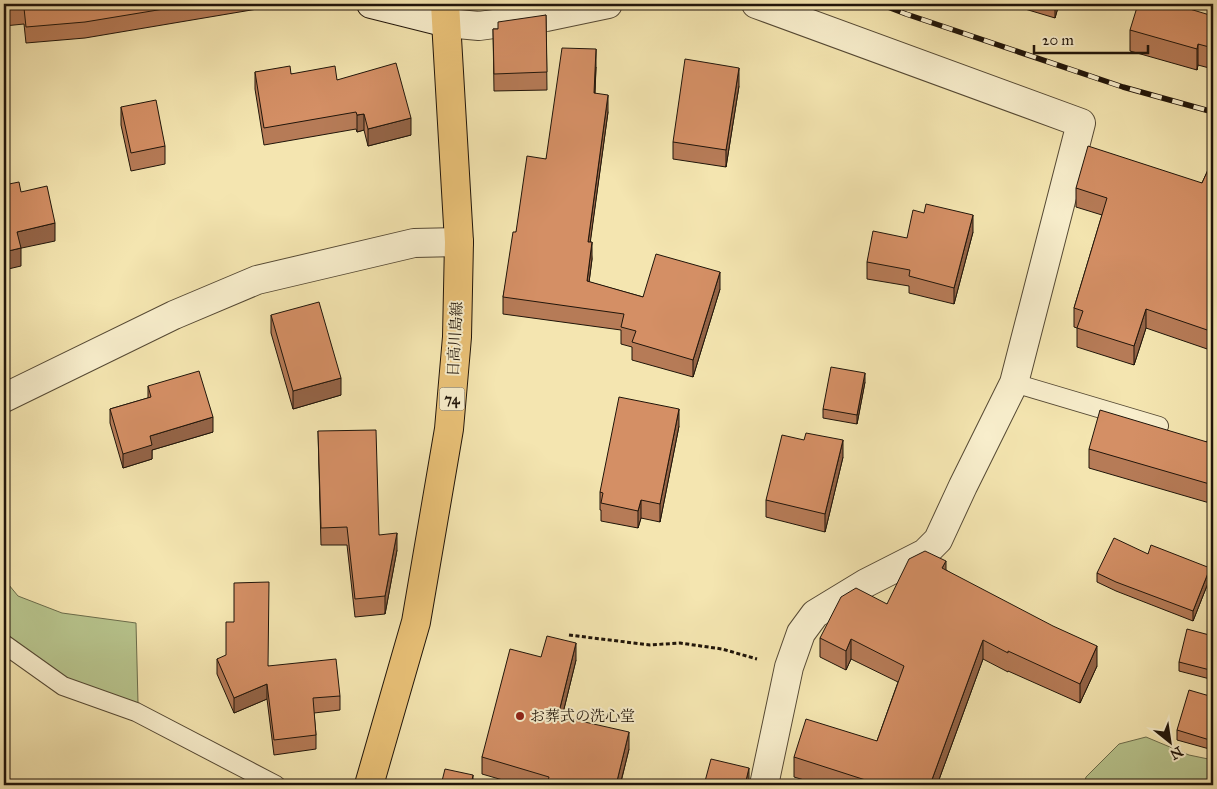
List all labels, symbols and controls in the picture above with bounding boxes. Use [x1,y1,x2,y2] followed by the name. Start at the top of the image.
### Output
[1034,22,1148,54] scale bar
[1042,31,1074,49] text: 20 m
[444,301,466,377] street label: 日高川島線
[440,388,464,410] road number: 74
[530,707,635,725] place label: お葬式の洗心堂
[514,710,526,722] marker: お葬式の洗心堂
[1144,716,1194,766] north arrow
[1167,742,1186,763] text: N

